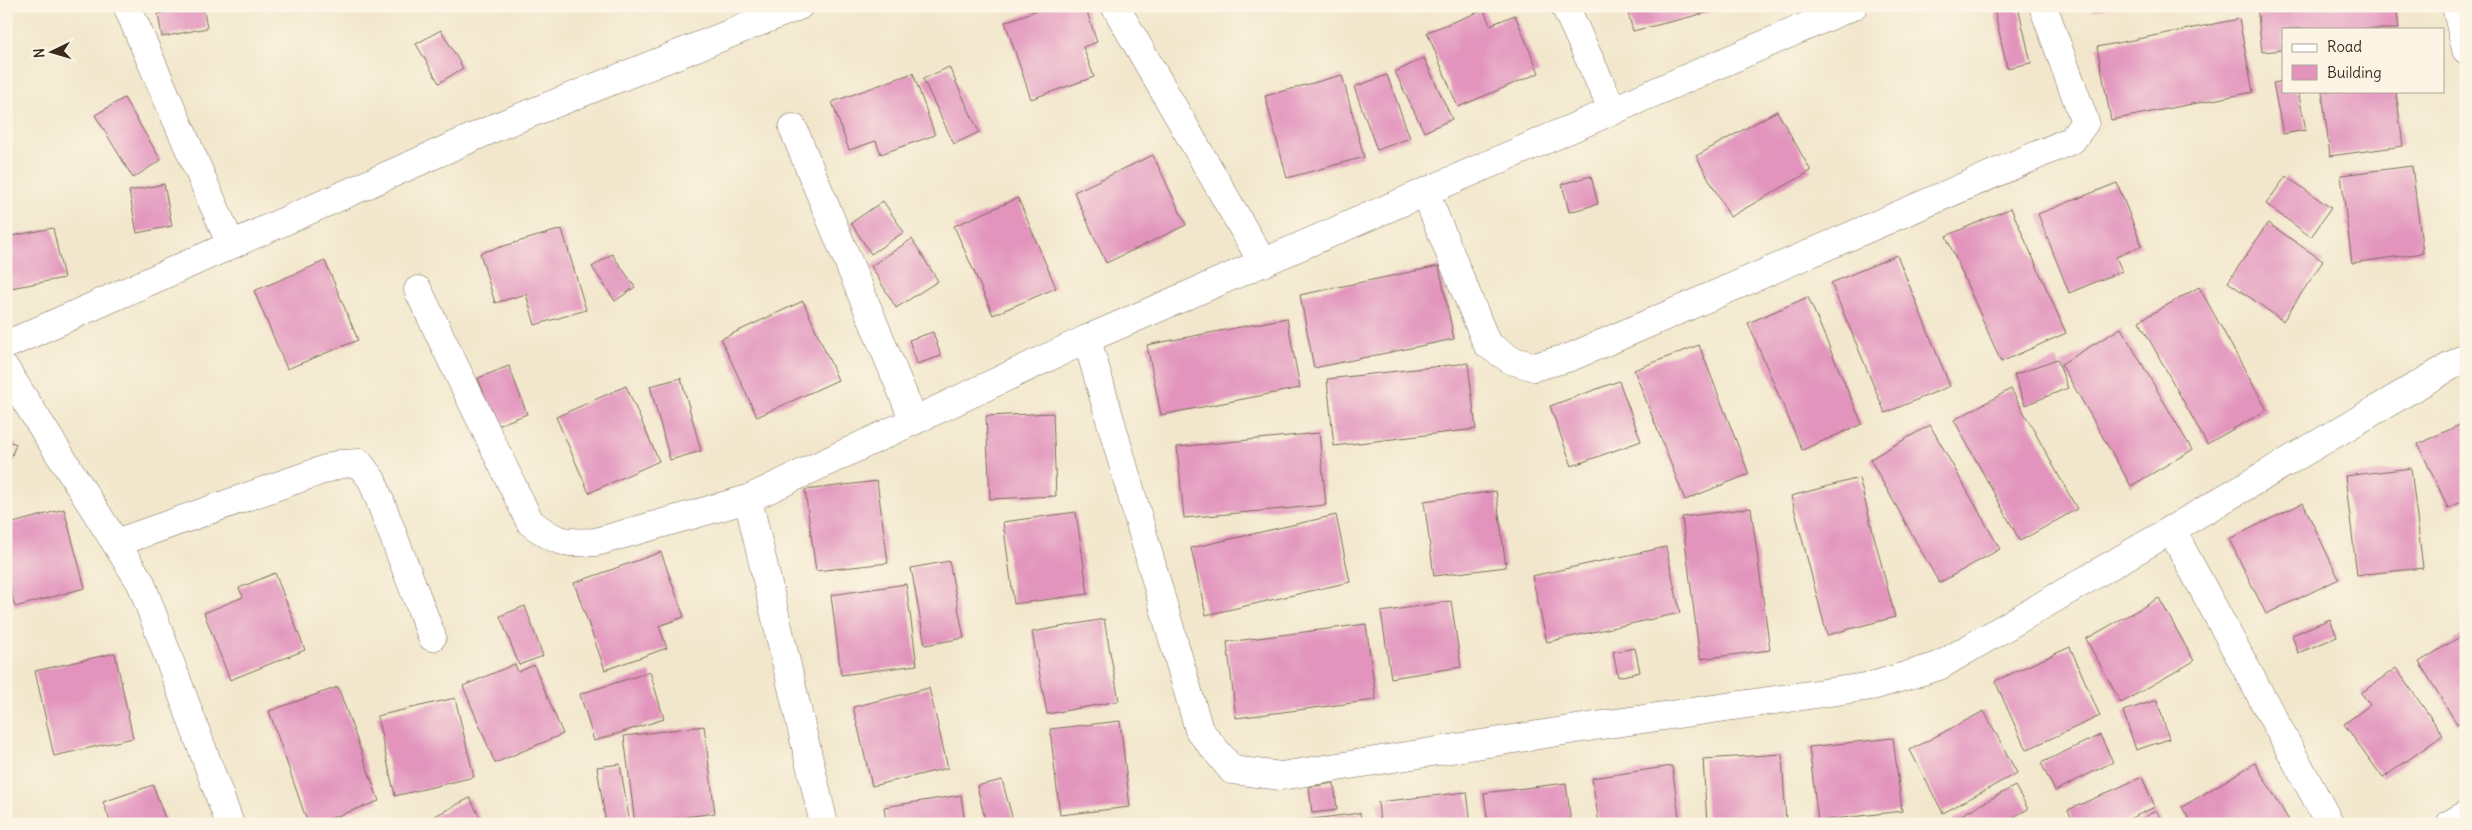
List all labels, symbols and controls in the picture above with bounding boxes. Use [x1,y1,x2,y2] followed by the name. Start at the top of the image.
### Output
[28,28,78,78] north arrow
[2282,28,2444,92] legend
[2327,37,2362,56] text: Road
[30,48,48,59] text: N
[2327,63,2382,82] text: Building

